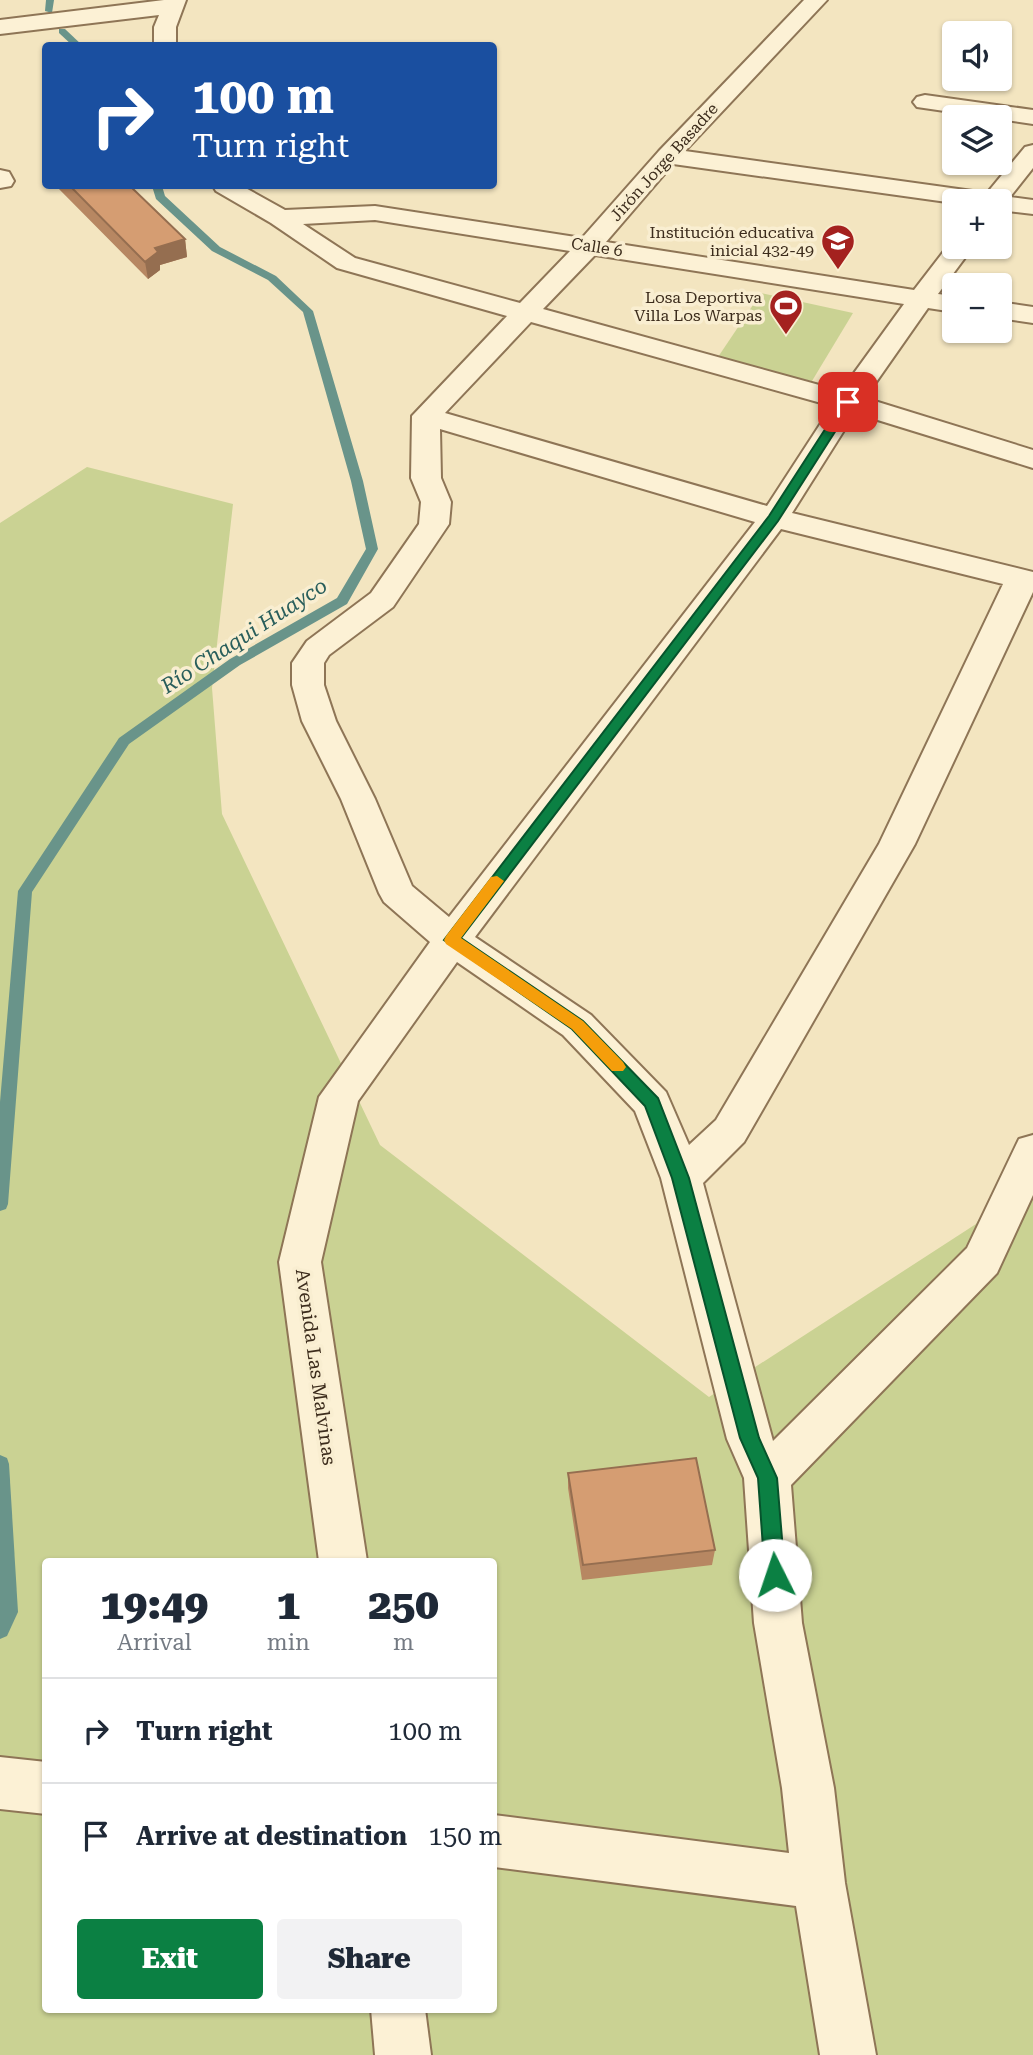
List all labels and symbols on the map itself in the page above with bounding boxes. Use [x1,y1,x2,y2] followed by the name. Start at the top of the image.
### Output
[606,99,722,225] street label: Jirón Jorge Basadre
[819,222,857,271] school or university icon: Institución educativa inicial 432-49
[650,223,814,260] place label: Institución educativa inicial 432-49
[570,234,624,260] street label: Calle 6
[767,287,805,336] sports icon: Losa Deportiva Villa Los Warpas
[634,288,762,325] place label: Losa Deportiva Villa Los Warpas
[818,372,878,432] pin
[156,573,331,699] water label: Río Chaqui Huayco
[291,1267,341,1467] street label: Avenida Las Malvinas
[738,1538,812,1612] position arrow

